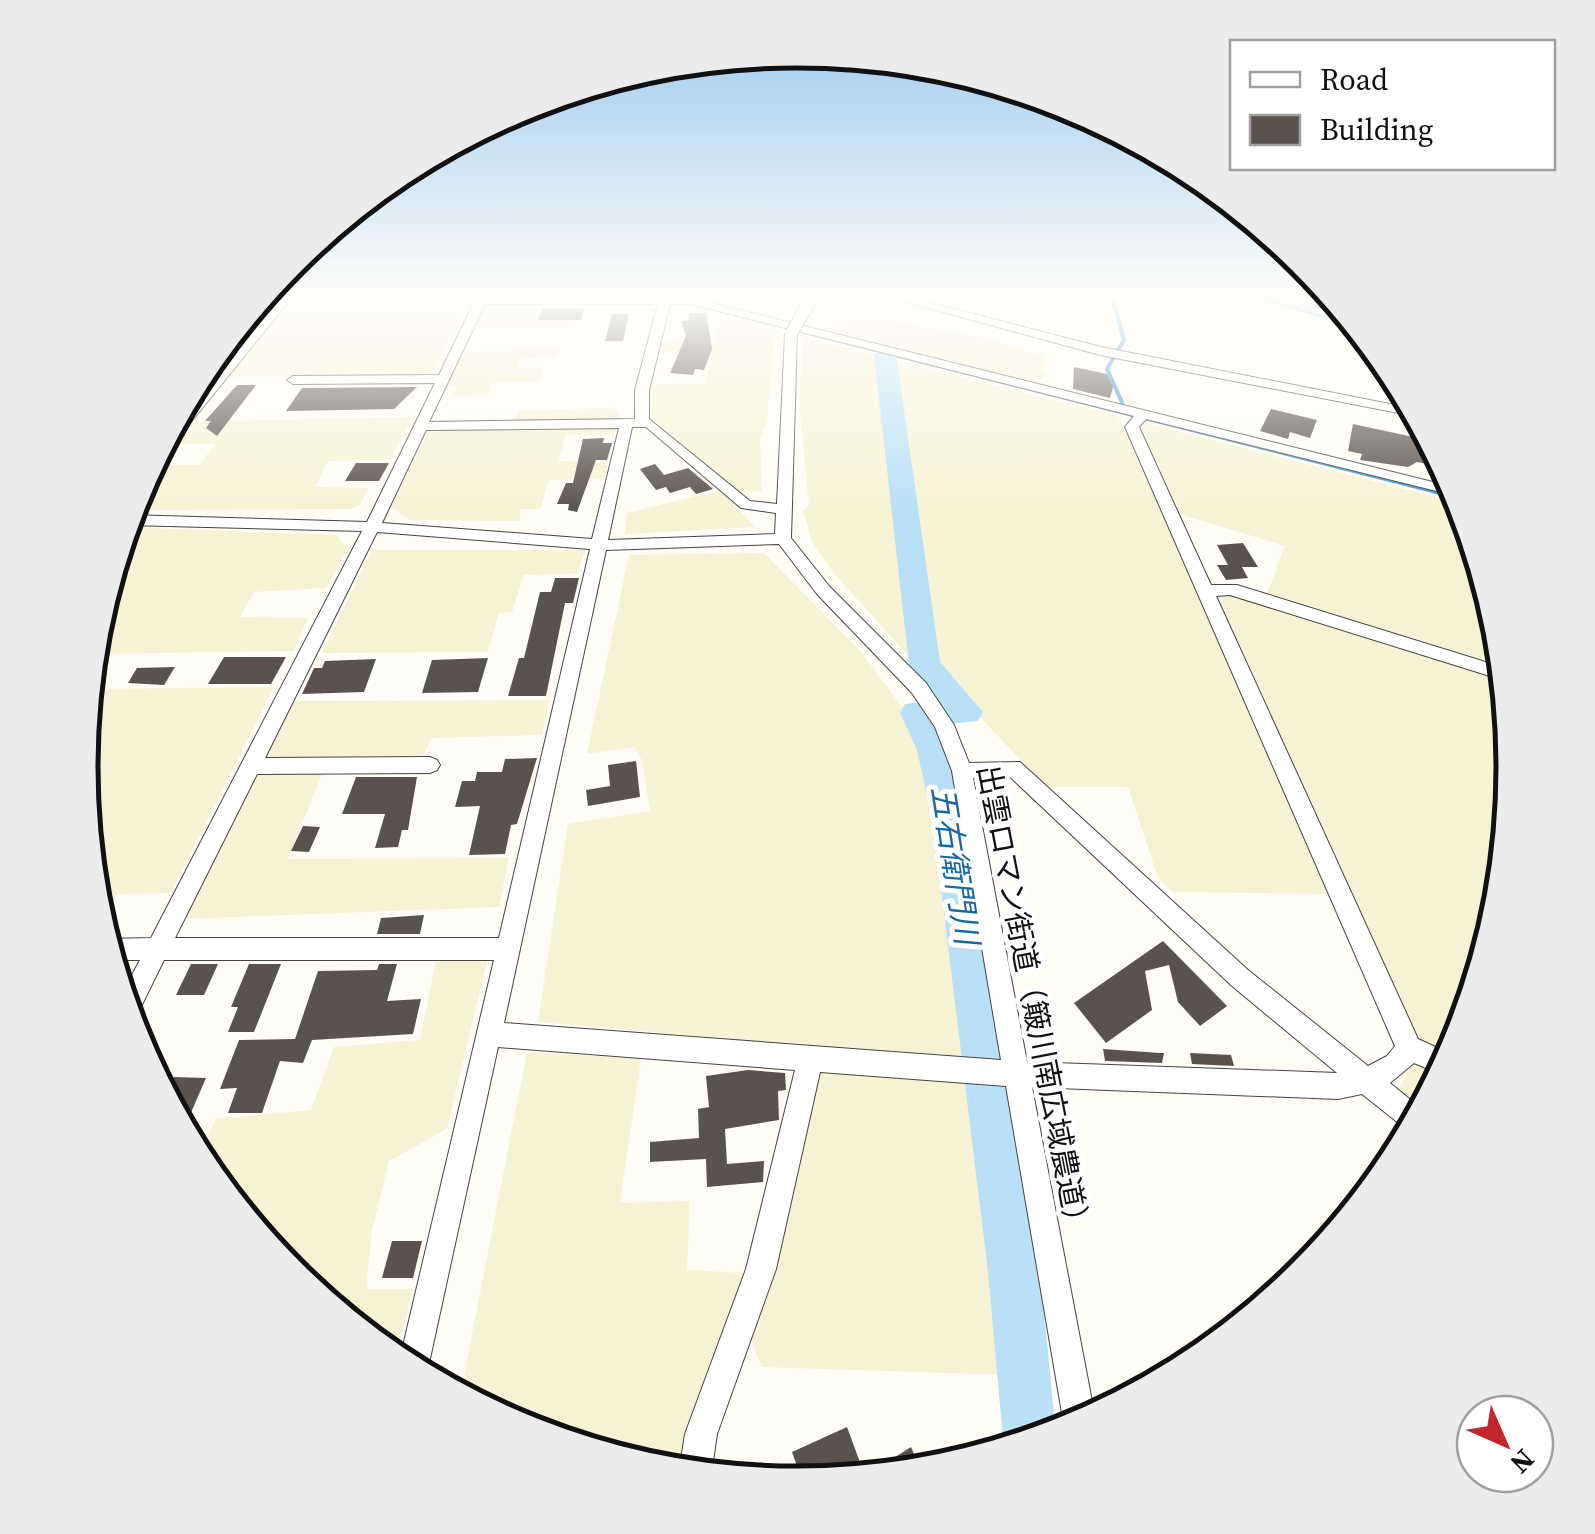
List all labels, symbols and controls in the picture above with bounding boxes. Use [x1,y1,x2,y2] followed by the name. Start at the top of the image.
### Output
[1230,40,1555,170] legend
[1320,59,1388,100] text: Road
[1320,109,1433,150] text: Building
[968,761,1099,1240] street label: 出雲ロマン街道（簸川南広域農道）
[921,783,990,950] water label: 五右衛門川
[1455,1394,1555,1494] north arrow
[1502,1441,1543,1482] text: N

